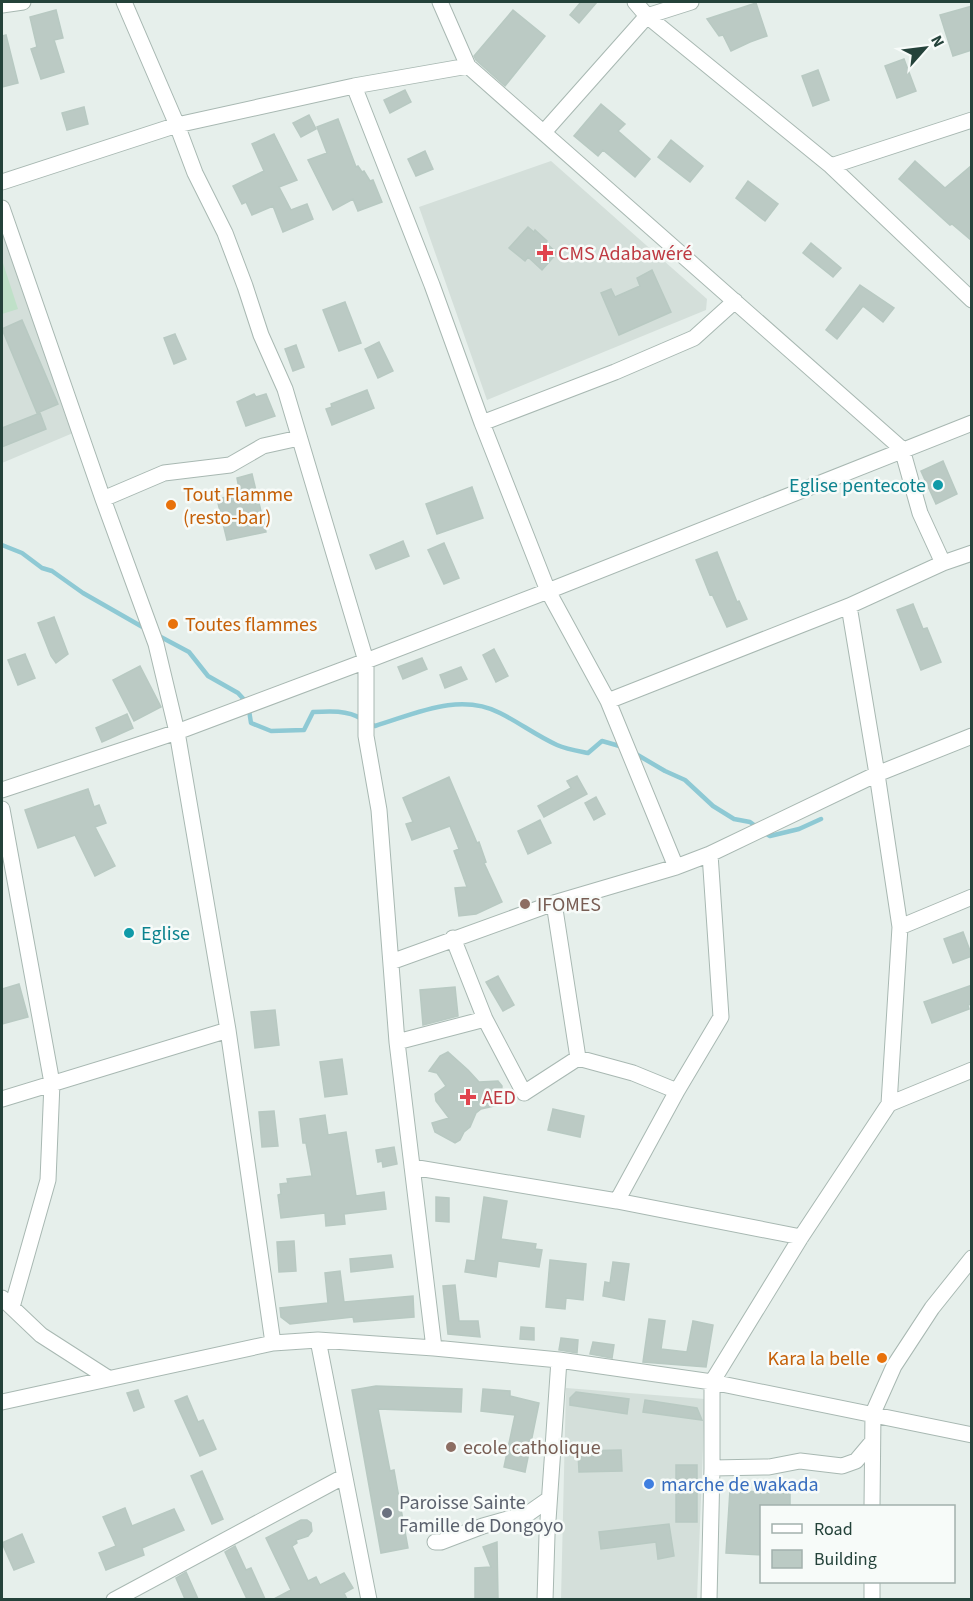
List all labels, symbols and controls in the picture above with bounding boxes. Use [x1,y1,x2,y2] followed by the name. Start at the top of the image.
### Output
[895,18,955,78] north arrow
[925,32,950,51] text: N
[558,240,693,268] place label: CMS Adabawéré
[536,244,554,262] marker: CMS Adabawéré
[789,472,926,500] place label: Eglise pentecote
[931,478,945,492] marker: Eglise pentecote
[183,481,293,532] place label: Tout Flamme (resto-bar)
[164,498,178,512] marker: Tout Flamme (resto-bar)
[185,611,317,639] place label: Toutes flammes
[166,617,180,631] marker: Toutes flammes
[537,891,601,919] place label: IFOMES
[518,897,532,911] marker: IFOMES
[141,920,190,948] place label: Eglise
[122,926,136,940] marker: Eglise
[482,1084,516,1112] place label: AED
[459,1088,477,1106] marker: AED
[768,1345,870,1373] place label: Kara la belle
[875,1351,889,1365] marker: Kara la belle
[463,1434,601,1462] place label: ecole catholique
[444,1440,458,1454] marker: ecole catholique
[661,1471,819,1499] place label: marche de wakada
[642,1477,656,1491] marker: marche de wakada
[399,1489,564,1540] place label: Paroisse Sainte Famille de Dongoyo
[760,1505,955,1583] legend
[380,1506,394,1520] marker: Paroisse Sainte Famille de Dongoyo
[814,1517,853,1542] text: Road
[814,1547,877,1572] text: Building

